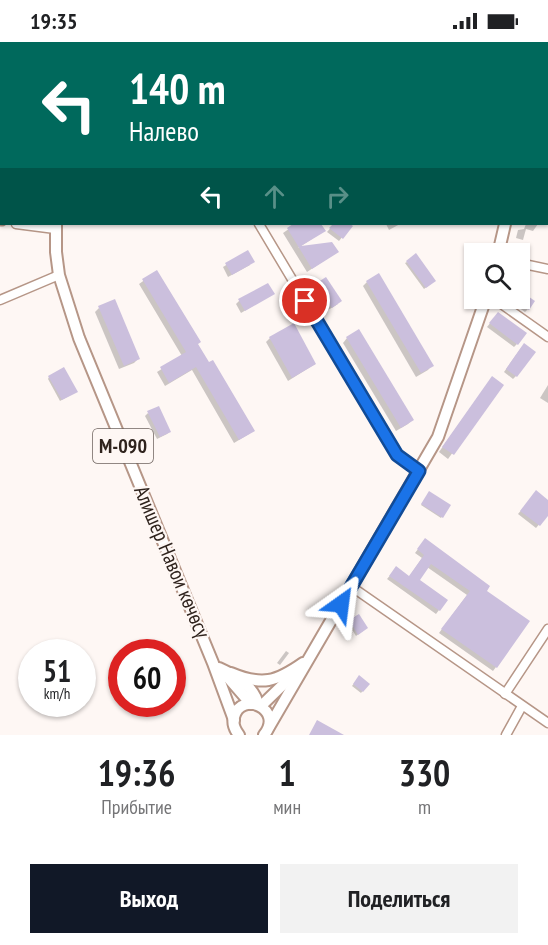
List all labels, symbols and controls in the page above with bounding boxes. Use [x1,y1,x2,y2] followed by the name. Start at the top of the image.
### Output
[30,7,78,35] text: 19:35
[129,61,226,116] text: 140 m
[30,66,108,144] icon: left
[129,114,199,148] text: Налево
[195,180,228,213] icon: left
[258,180,291,213] icon: ahead
[321,180,354,213] icon: right
[464,243,530,309] map controls
[464,243,530,309] button: search
[279,275,330,326] pin
[288,284,321,317] icon: arrive
[93,429,153,463] road number: М-090
[128,482,217,643] street label: Алишер Навои көчөсү
[309,572,373,636] position arrow
[108,639,186,717] speed limit sign: 60
[43,651,71,690] text: 51
[44,684,70,703] text: km/h
[98,749,176,796] text: 19:36
[279,749,296,796] text: 1
[399,749,450,796] text: 330
[101,794,172,820] text: Прибытие
[273,794,301,820] text: мин
[418,794,431,820] text: m
[30,864,268,933] button: Выход
[280,864,518,933] button: Поделиться

